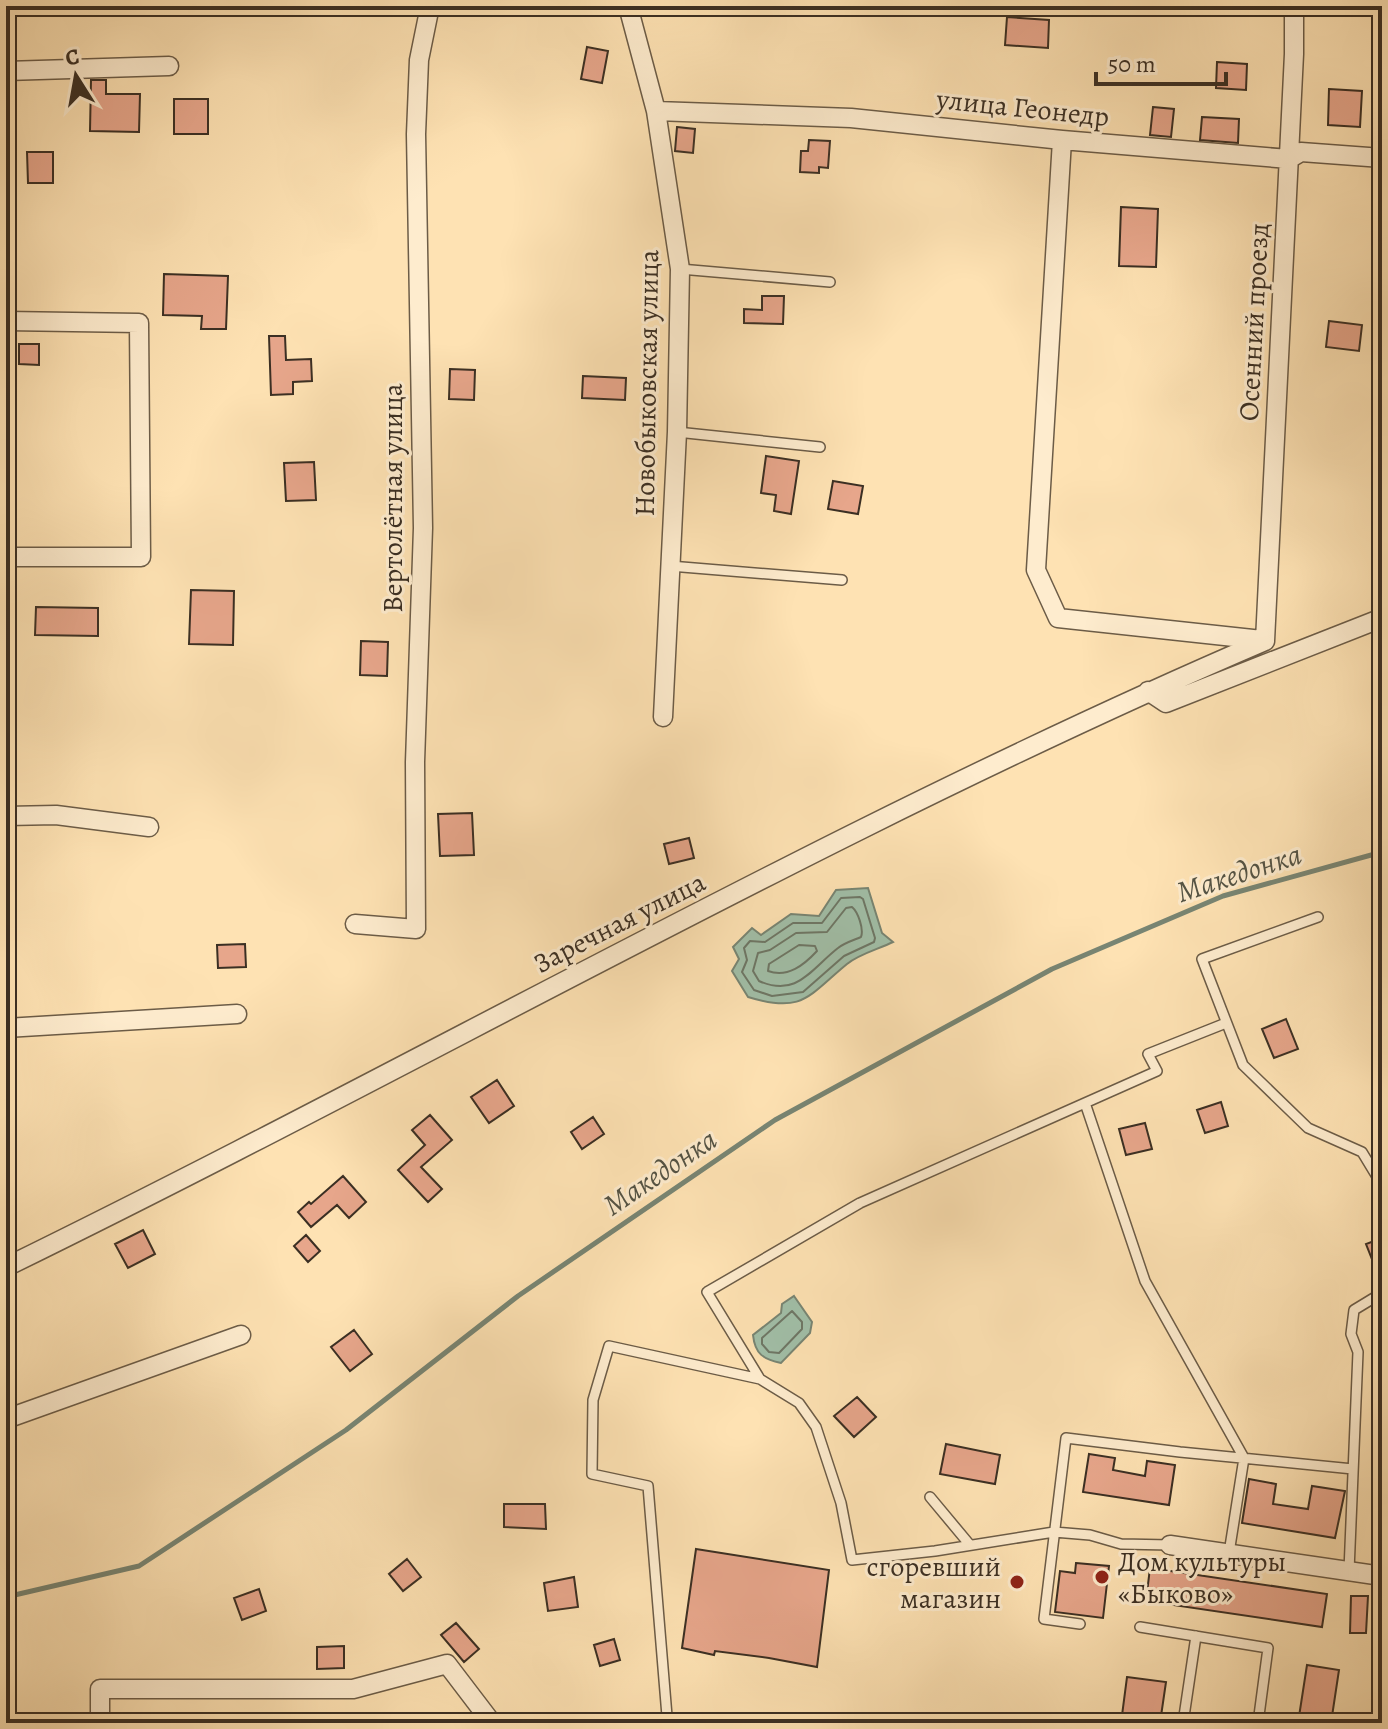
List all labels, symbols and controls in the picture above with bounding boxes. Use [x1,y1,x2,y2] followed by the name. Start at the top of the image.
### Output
[36,36,116,116] north arrow
[1096,36,1226,86] scale bar
[63,41,82,73] text: С
[1108,48,1156,80] text: 50 m
[934,80,1111,136] street label: улица Геонедр
[1230,222,1278,422] street label: Осенний проезд
[626,249,668,517] street label: Новобыковская улица
[374,383,412,613] street label: Вертолётная улица
[1171,834,1307,912] water label: Македонка
[527,863,712,983] street label: Заречная улица
[595,1119,725,1225] water label: Македонка
[1118,1543,1286,1613] place label: Дом культуры «Быково»
[867,1548,1001,1618] place label: сгоревший магазин
[1093,1568,1111,1586] marker: Дом культуры «Быково»
[1008,1573,1026,1591] marker: сгоревший магазин

